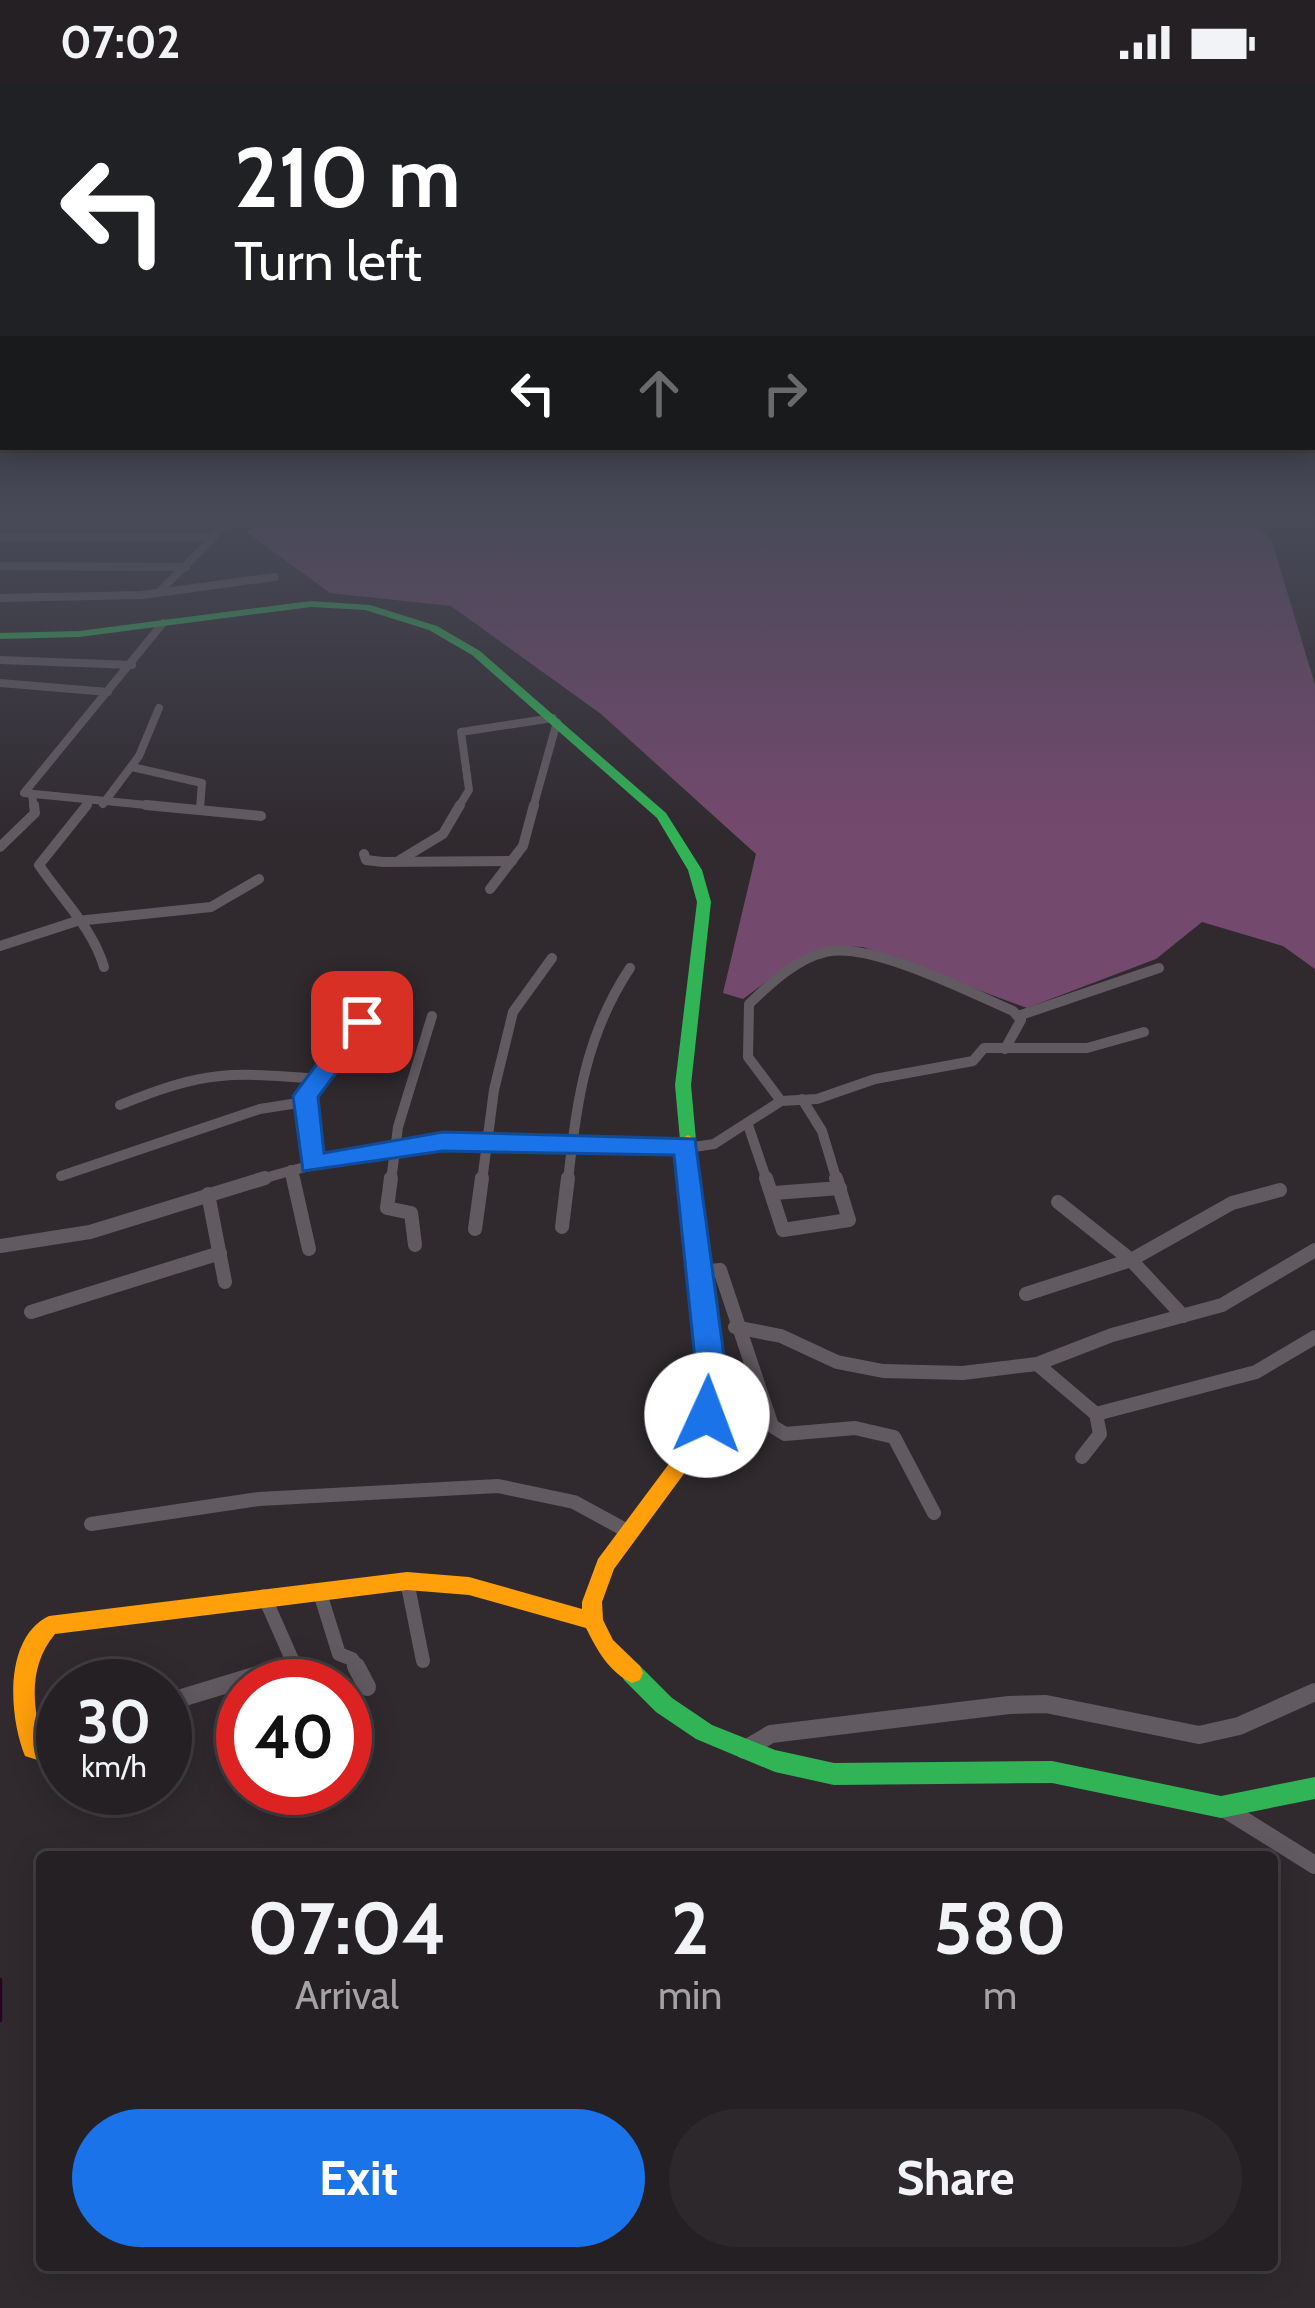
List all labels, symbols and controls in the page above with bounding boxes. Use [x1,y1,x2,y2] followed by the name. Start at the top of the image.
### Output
[60,15,180,69] text: 07:02
[234,126,461,228] text: 210 m
[36,132,192,288] icon: left
[234,228,422,294] text: Turn left
[500,360,566,426] icon: left
[626,360,692,426] icon: ahead
[752,360,818,426] icon: right
[311,971,413,1073] pin
[329,989,395,1055] icon: arrive
[644,1352,770,1478] position arrow
[216,1659,372,1815] speed limit sign: 40
[77,1685,151,1758] text: 30
[81,1748,147,1785] text: km/h
[247,1885,447,1972] text: 07:04
[671,1885,709,1972] text: 2
[934,1885,1067,1972] text: 580
[295,1971,399,2019] text: Arrival
[658,1971,722,2019] text: min
[983,1971,1017,2019] text: m
[72,2109,645,2247] button: Exit
[669,2109,1242,2247] button: Share

